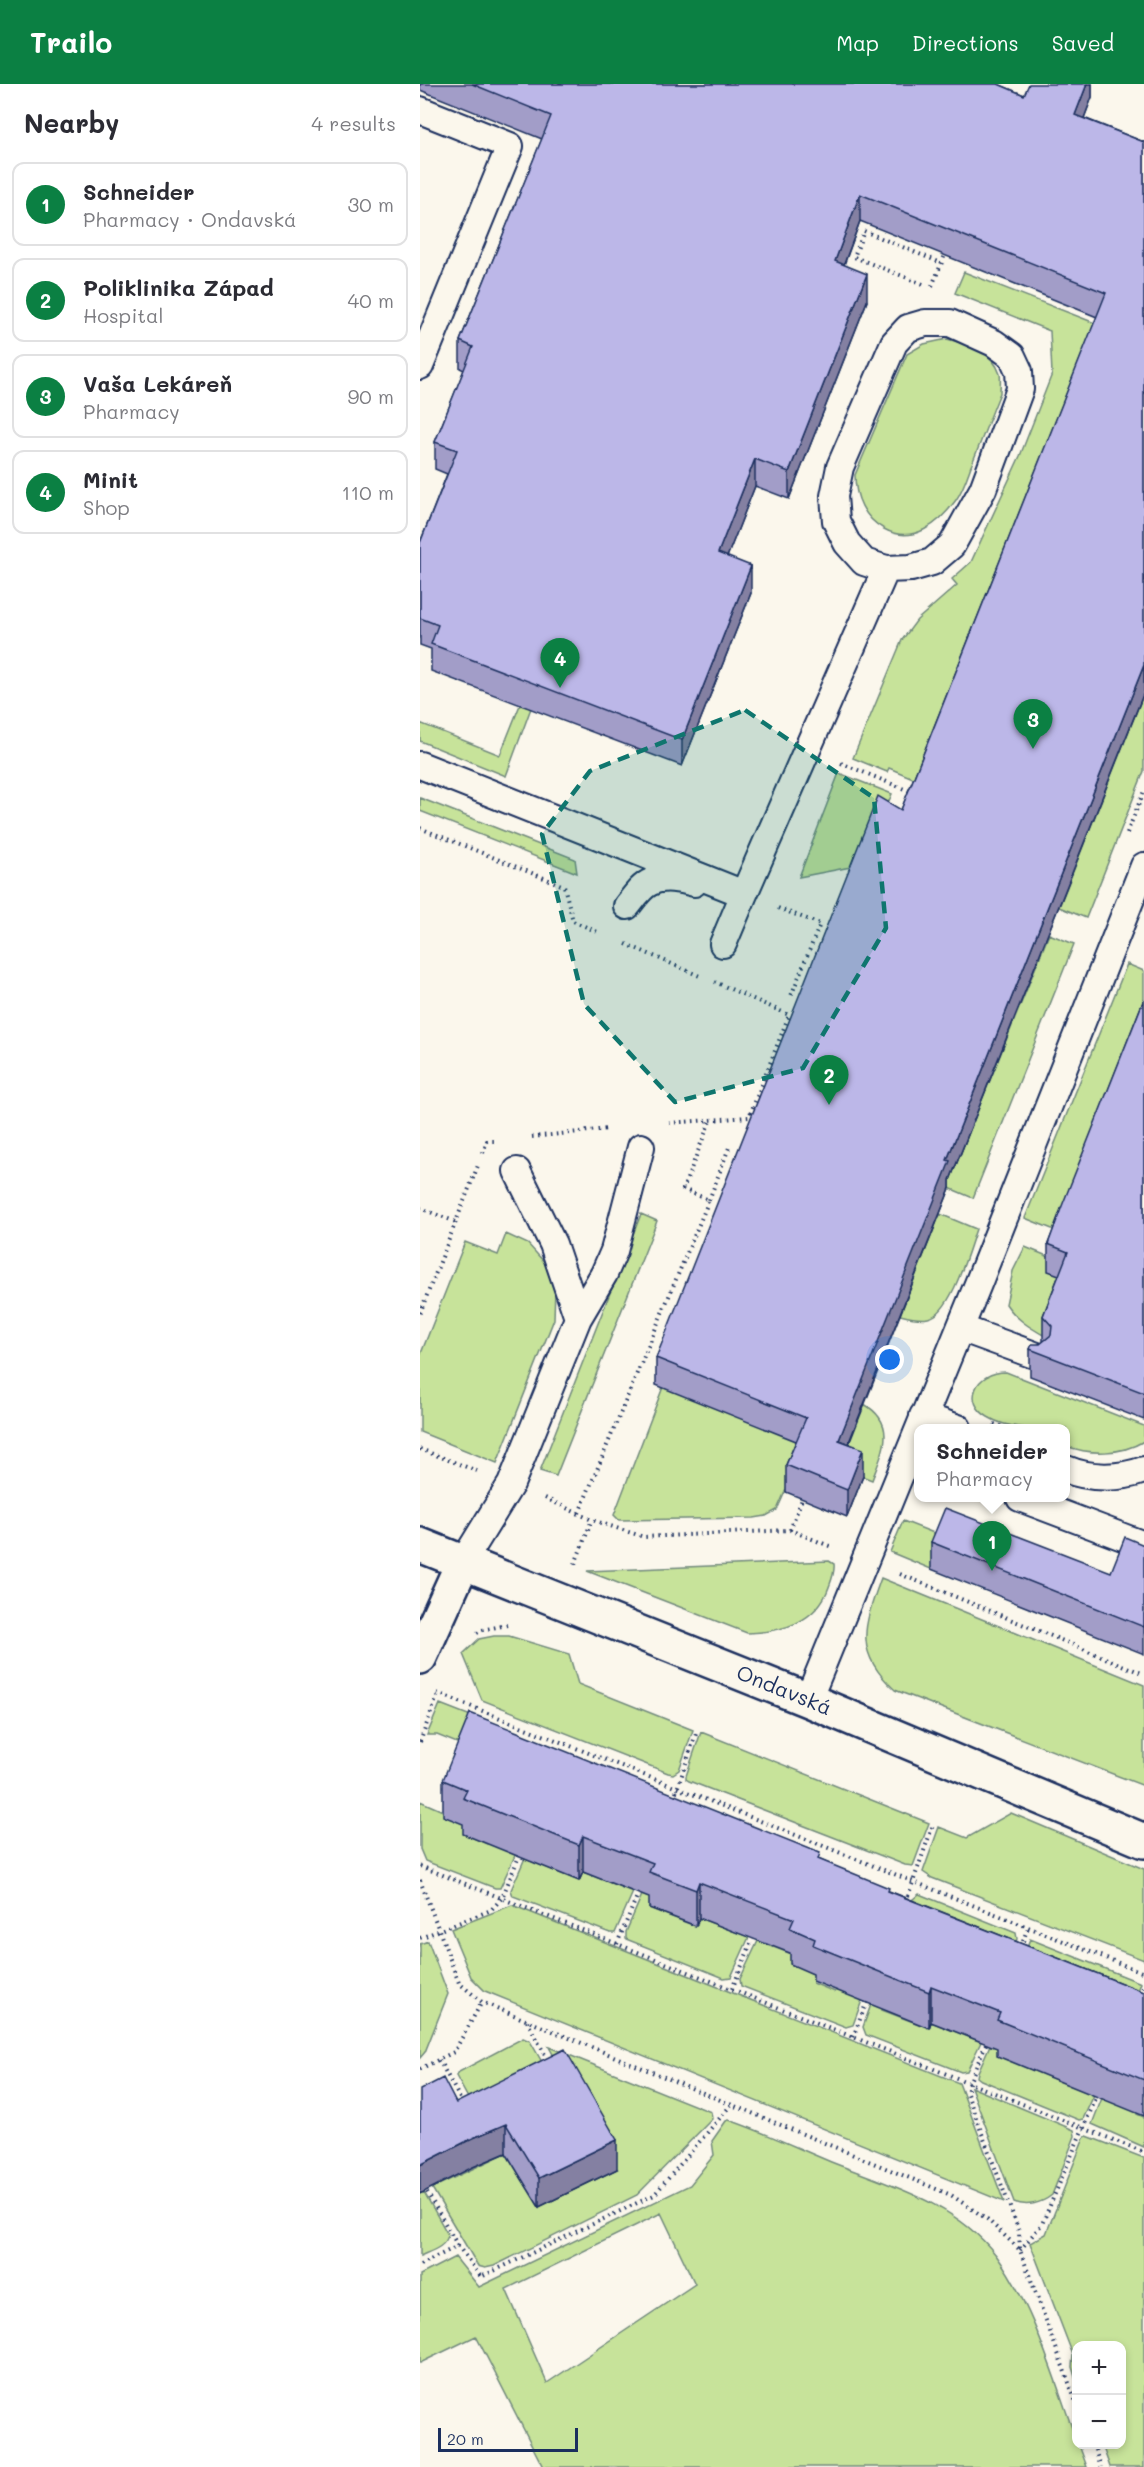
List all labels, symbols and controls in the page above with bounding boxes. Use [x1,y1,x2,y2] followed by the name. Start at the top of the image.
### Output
[30,24,112,60] text: Trailo
[836,29,879,56] text: Map
[912,29,1019,56] text: Directions
[1052,29,1114,56] text: Saved
[24,106,119,140] text: Nearby
[311,110,396,136] text: 4 results
[83,177,194,206] text: Schneider
[41,191,50,217] text: 1
[348,191,394,217] text: 30 m
[83,206,297,232] text: Pharmacy · Ondavská
[83,273,274,302] text: Poliklinika Západ
[40,287,51,313] text: 2
[348,287,394,313] text: 40 m
[83,302,164,328] text: Hospital
[83,369,232,398] text: Vaša Lekáreň
[40,383,52,409] text: 3
[348,383,394,409] text: 90 m
[83,398,180,424] text: Pharmacy
[83,465,138,494] text: Minit
[39,479,52,505] text: 4
[341,479,394,505] text: 110 m
[83,494,130,520] text: Shop
[540,638,580,688] pin: 4
[1014,700,1052,749] pin: 3
[810,1056,848,1105] pin: 2
[875,1345,904,1374] your location
[914,1424,1070,1502] popup
[936,1436,1048,1465] text: Schneider
[936,1465,1033,1491] text: Pharmacy
[972,1522,1012,1571] pin: 1
[733,1658,836,1720] street label: Ondavská
[1072,2341,1126,2449] map controls
[1072,2341,1126,2395] button: +
[1072,2395,1126,2449] button: −
[438,2425,578,2452] scale bar
[447,2428,484,2449] text: 20 m

